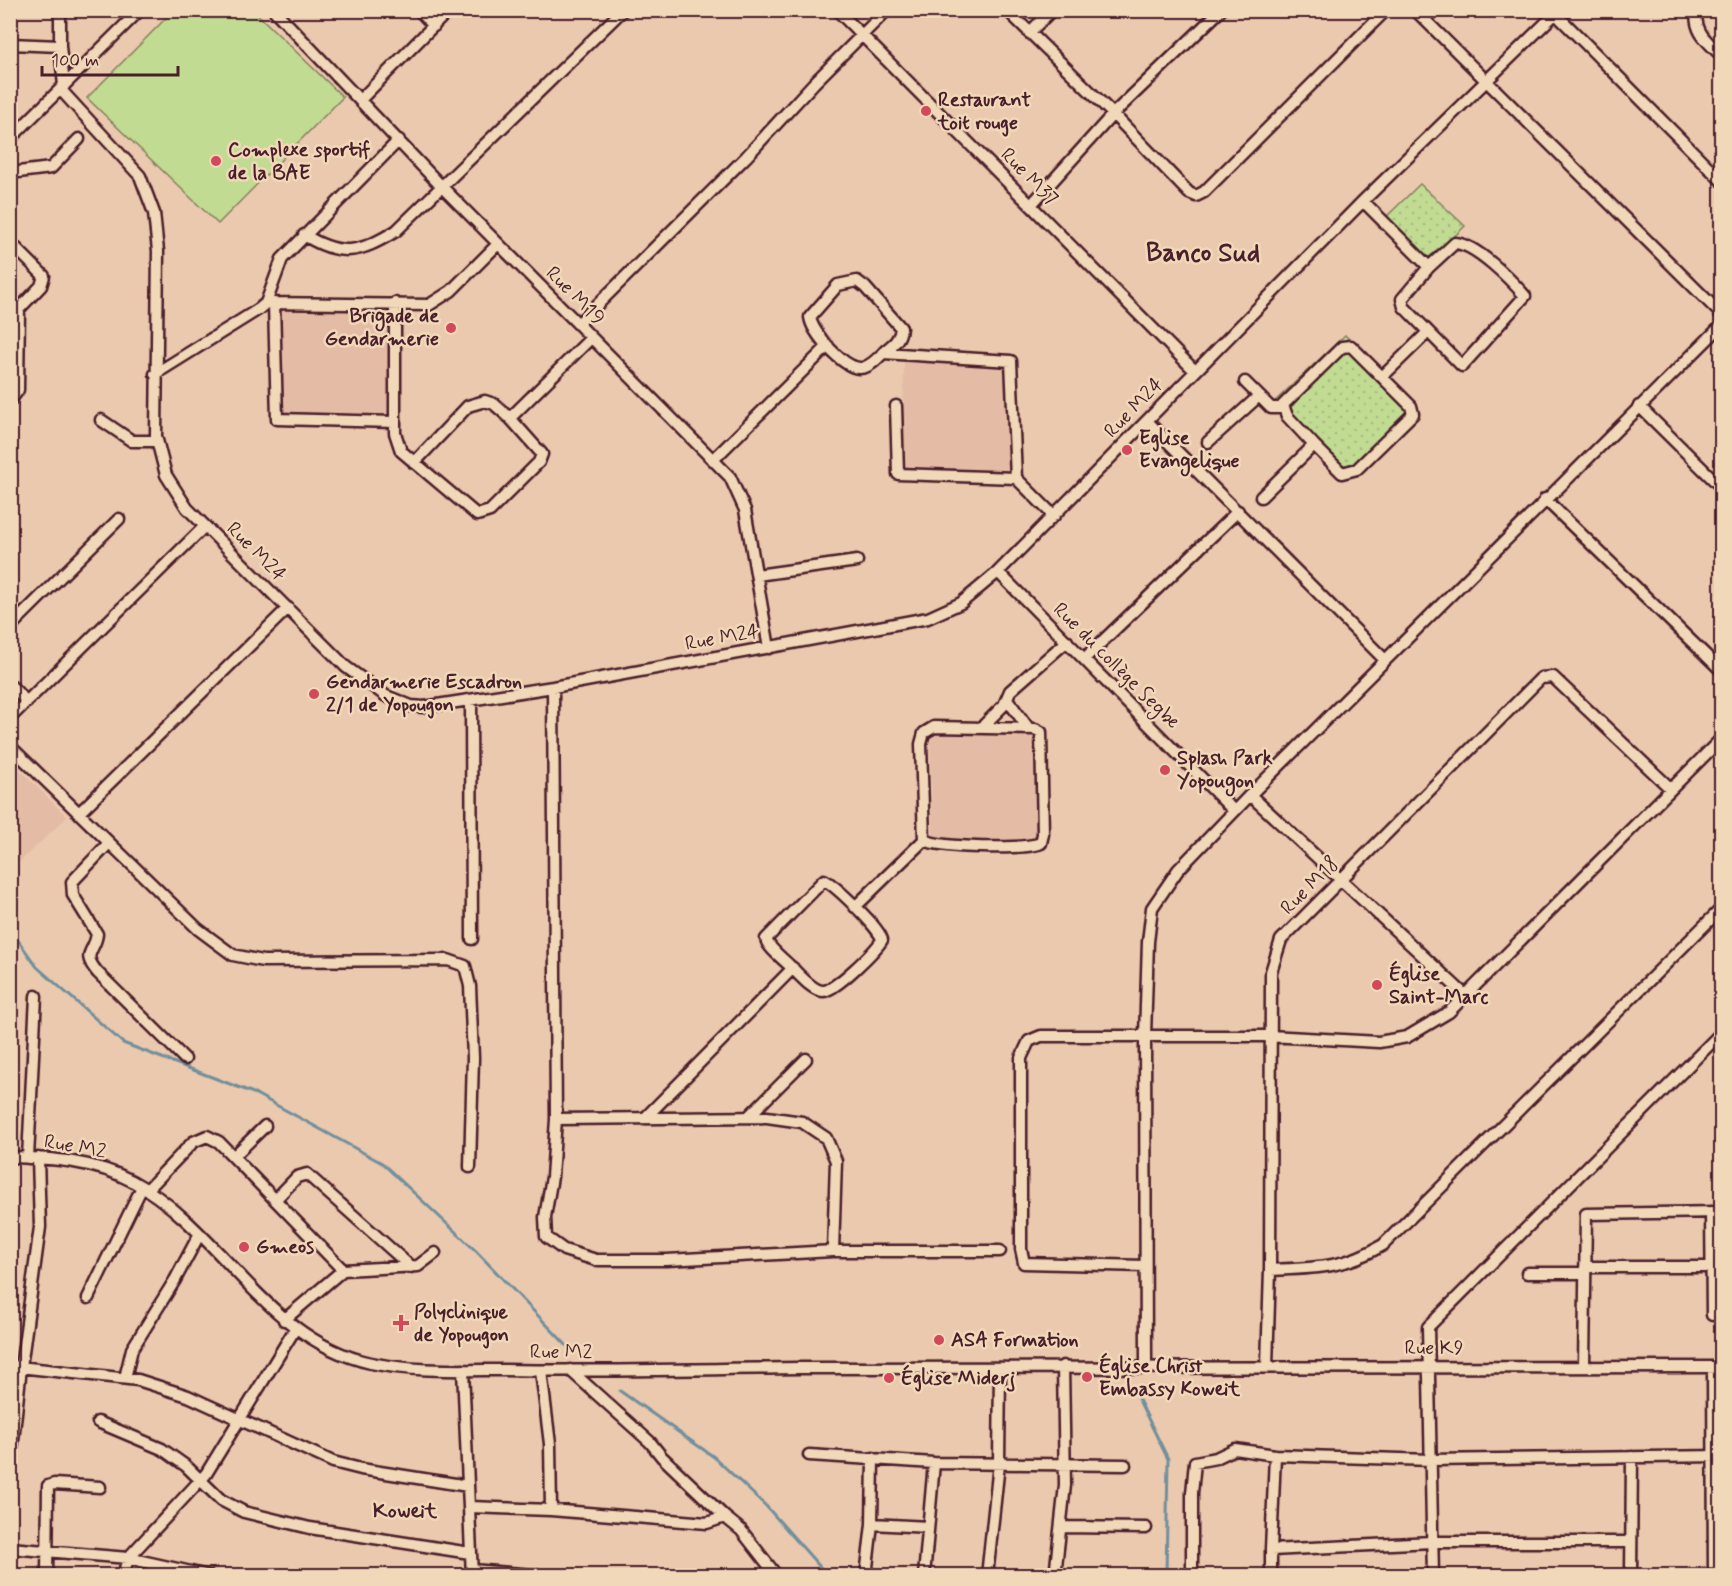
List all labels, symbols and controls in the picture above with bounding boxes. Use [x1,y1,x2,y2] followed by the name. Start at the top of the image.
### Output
[42,39,178,77] scale bar
[51,49,99,73] text: 100 m
[937,87,1032,137] place label: Restaurant toit rouge
[919,104,933,118] marker: Restaurant toit rouge
[228,137,371,187] place label: Complexe sportif de la BAE
[994,142,1064,212] street label: Rue M37
[209,154,223,168] marker: Complexe sportif de la BAE
[1146,237,1260,271] district label: Banco Sud
[539,260,611,332] street label: Rue M19
[325,303,439,353] place label: Brigade de Gendarmerie
[444,321,458,335] marker: Brigade de Gendarmerie
[1098,372,1170,444] street label: Rue M24
[1139,425,1239,477] place label: Eglise Evangelique
[1120,443,1134,457] marker: Eglise Evangelique
[220,516,292,588] street label: Rue M24
[1046,597,1185,736] street label: Rue du collège Segbe
[683,618,761,658] street label: Rue M24
[326,669,522,719] place label: Gendarmerie Escadron 2/1 de Yopougon
[307,687,321,701] marker: Gendarmerie Escadron 2/1 de Yopougon
[1177,745,1273,797] place label: Splash Park Yopougon
[1158,763,1172,777] marker: Splash Park Yopougon
[1275,851,1345,921] street label: Rue M18
[1389,960,1489,1011] place label: Église Saint-Marc
[1370,978,1384,992] marker: Église Saint-Marc
[42,1128,108,1166] street label: Rue M2
[256,1234,314,1261] place label: Gmeos
[237,1240,251,1254] marker: Gmeos
[414,1299,509,1349] place label: Polyclinique de Yopougon
[392,1314,410,1332] marker: Polyclinique de Yopougon
[951,1327,1079,1354] place label: ASA Formation
[932,1333,946,1347] marker: ASA Formation
[1404,1335,1464,1362] street label: Rue K9
[530,1339,592,1366] street label: Rue M2
[1099,1352,1241,1403] place label: Église Christ Embassy Koweit
[901,1364,1015,1392] place label: Église Miderj
[1080,1370,1094,1384] marker: Église Christ Embassy Koweit
[882,1371,896,1385] marker: Église Miderj
[373,1497,438,1525] district label: Koweit

